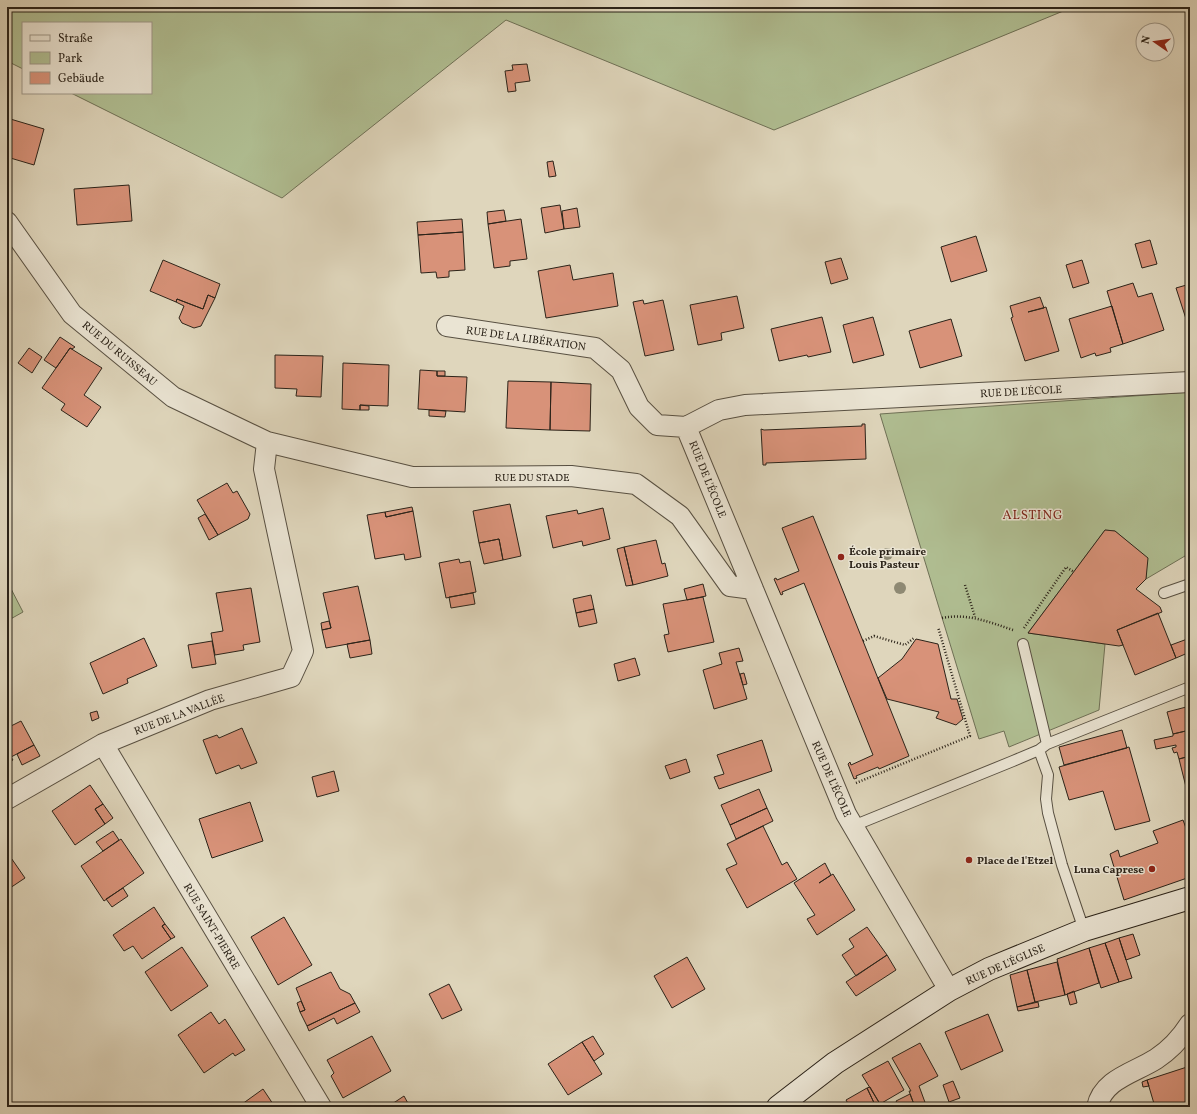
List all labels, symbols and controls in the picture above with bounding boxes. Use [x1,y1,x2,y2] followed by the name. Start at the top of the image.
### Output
[22,22,152,94] legend
[1135,22,1175,62] north arrow
[58,31,93,47] text: Straße
[1139,35,1155,46] text: N
[58,51,83,67] text: Park
[58,71,105,87] text: Gebäude
[78,318,160,390] street label: RUE DU RUISSEAU
[465,324,587,355] street label: RUE DE LA LIBÉRATION
[980,383,1063,402] street label: RUE DE L'ÉCOLE
[684,439,729,521] street label: RUE DE L'ÉCOLE
[494,471,570,486] street label: RUE DU STADE
[1002,507,1064,525] district label: ALSTING
[849,545,927,573] place label: École primaire Louis Pasteur
[836,552,846,562] marker: École primaire Louis Pasteur
[132,691,227,740] street label: RUE DE LA VALLÉE
[807,739,854,821] street label: RUE DE L'ÉCOLE
[977,854,1053,869] place label: Place de l'Etzel
[964,855,974,865] marker: Place de l'Etzel
[1074,863,1144,878] place label: Luna Caprese
[1147,864,1157,874] marker: Luna Caprese
[179,881,243,973] street label: RUE SAINT-PIERRE
[964,941,1048,990] street label: RUE DE L'ÉGLISE

